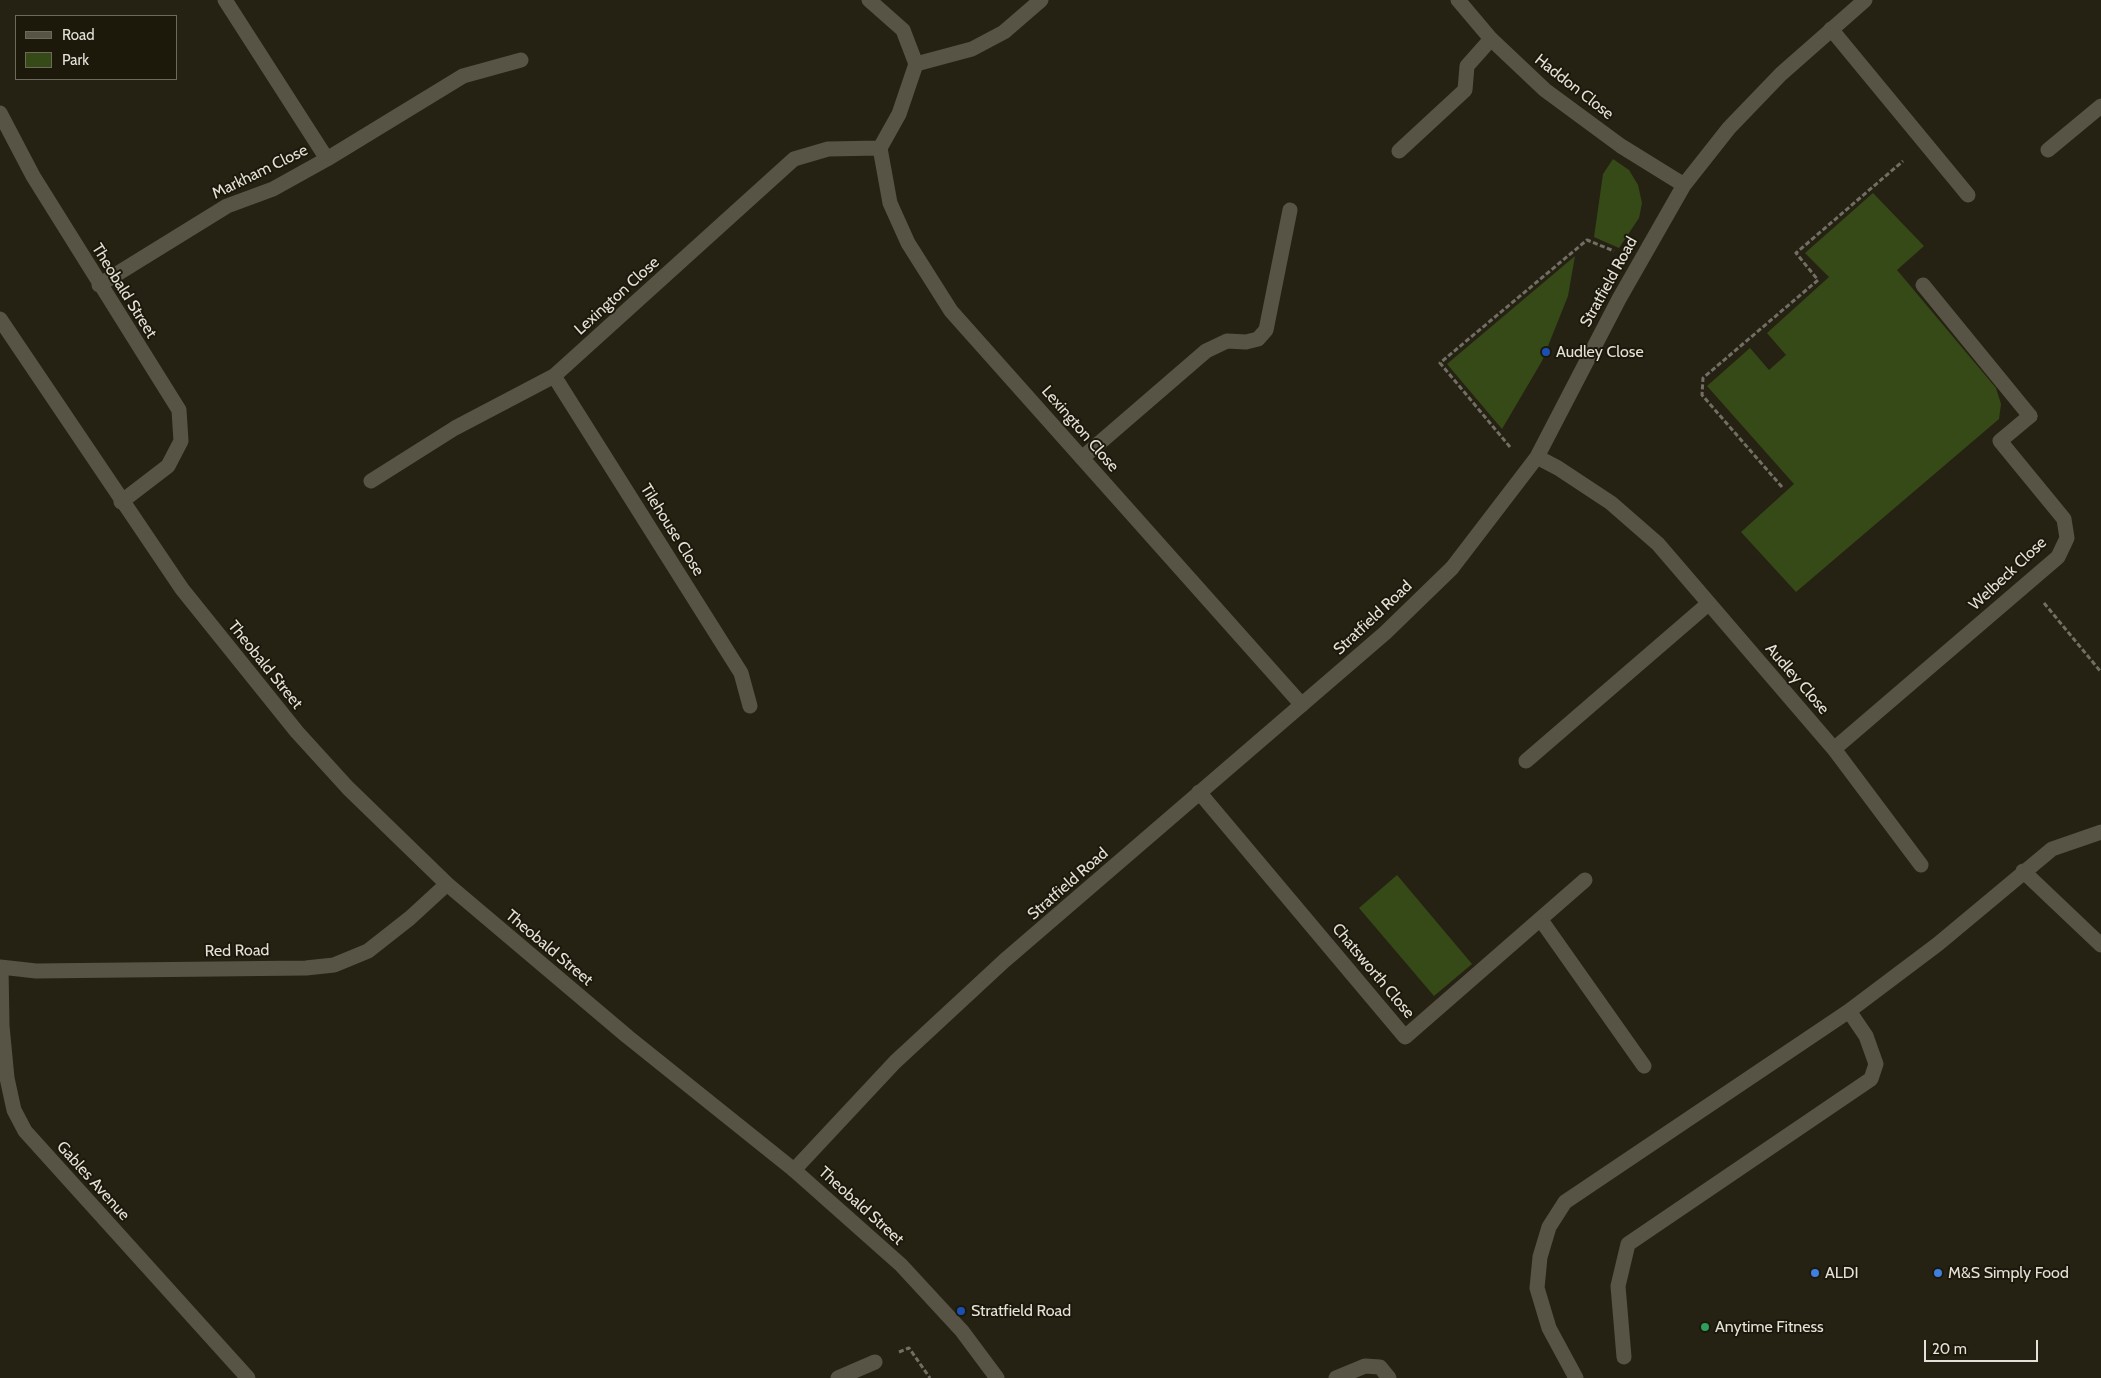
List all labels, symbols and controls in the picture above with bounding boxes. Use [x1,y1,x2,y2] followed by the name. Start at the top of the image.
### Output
[15,15,178,80] legend
[62,26,95,44] text: Road
[1531,50,1617,124] street label: Haddon Close
[62,51,89,69] text: Park
[209,141,311,203] street label: Markham Close
[1576,234,1642,330] street label: Stratfield Road
[87,240,161,342] street label: Theobald Street
[571,253,663,339] street label: Lexington Close
[1556,342,1644,362] place label: Audley Close
[1540,346,1552,358] marker: Audley Close
[1037,382,1123,476] street label: Lexington Close
[636,480,708,580] street label: Tilehouse Close
[1965,533,2051,615] street label: Welbeck Close
[1330,577,1416,659] street label: Stratfield Road
[224,617,306,713] street label: Theobald Street
[1761,640,1833,718] street label: Audley Close
[1024,844,1112,924] street label: Stratfield Road
[501,906,597,990] street label: Theobald Street
[1328,920,1418,1022] street label: Chatsworth Close
[204,941,270,961] street label: Red Road
[52,1137,134,1225] street label: Gables Avenue
[814,1163,908,1249] street label: Theobald Street
[1825,1263,1859,1283] place label: ALDI
[1948,1263,2069,1283] place label: M&S Simply Food
[1809,1267,1821,1279] marker: ALDI
[1932,1267,1944,1279] marker: M&S Simply Food
[971,1301,1071,1321] place label: Stratfield Road
[955,1305,967,1317] marker: Stratfield Road
[1715,1317,1824,1337] place label: Anytime Fitness
[1699,1321,1711,1333] marker: Anytime Fitness
[1926,1330,2040,1362] scale bar
[1932,1340,1967,1358] text: 20 m

